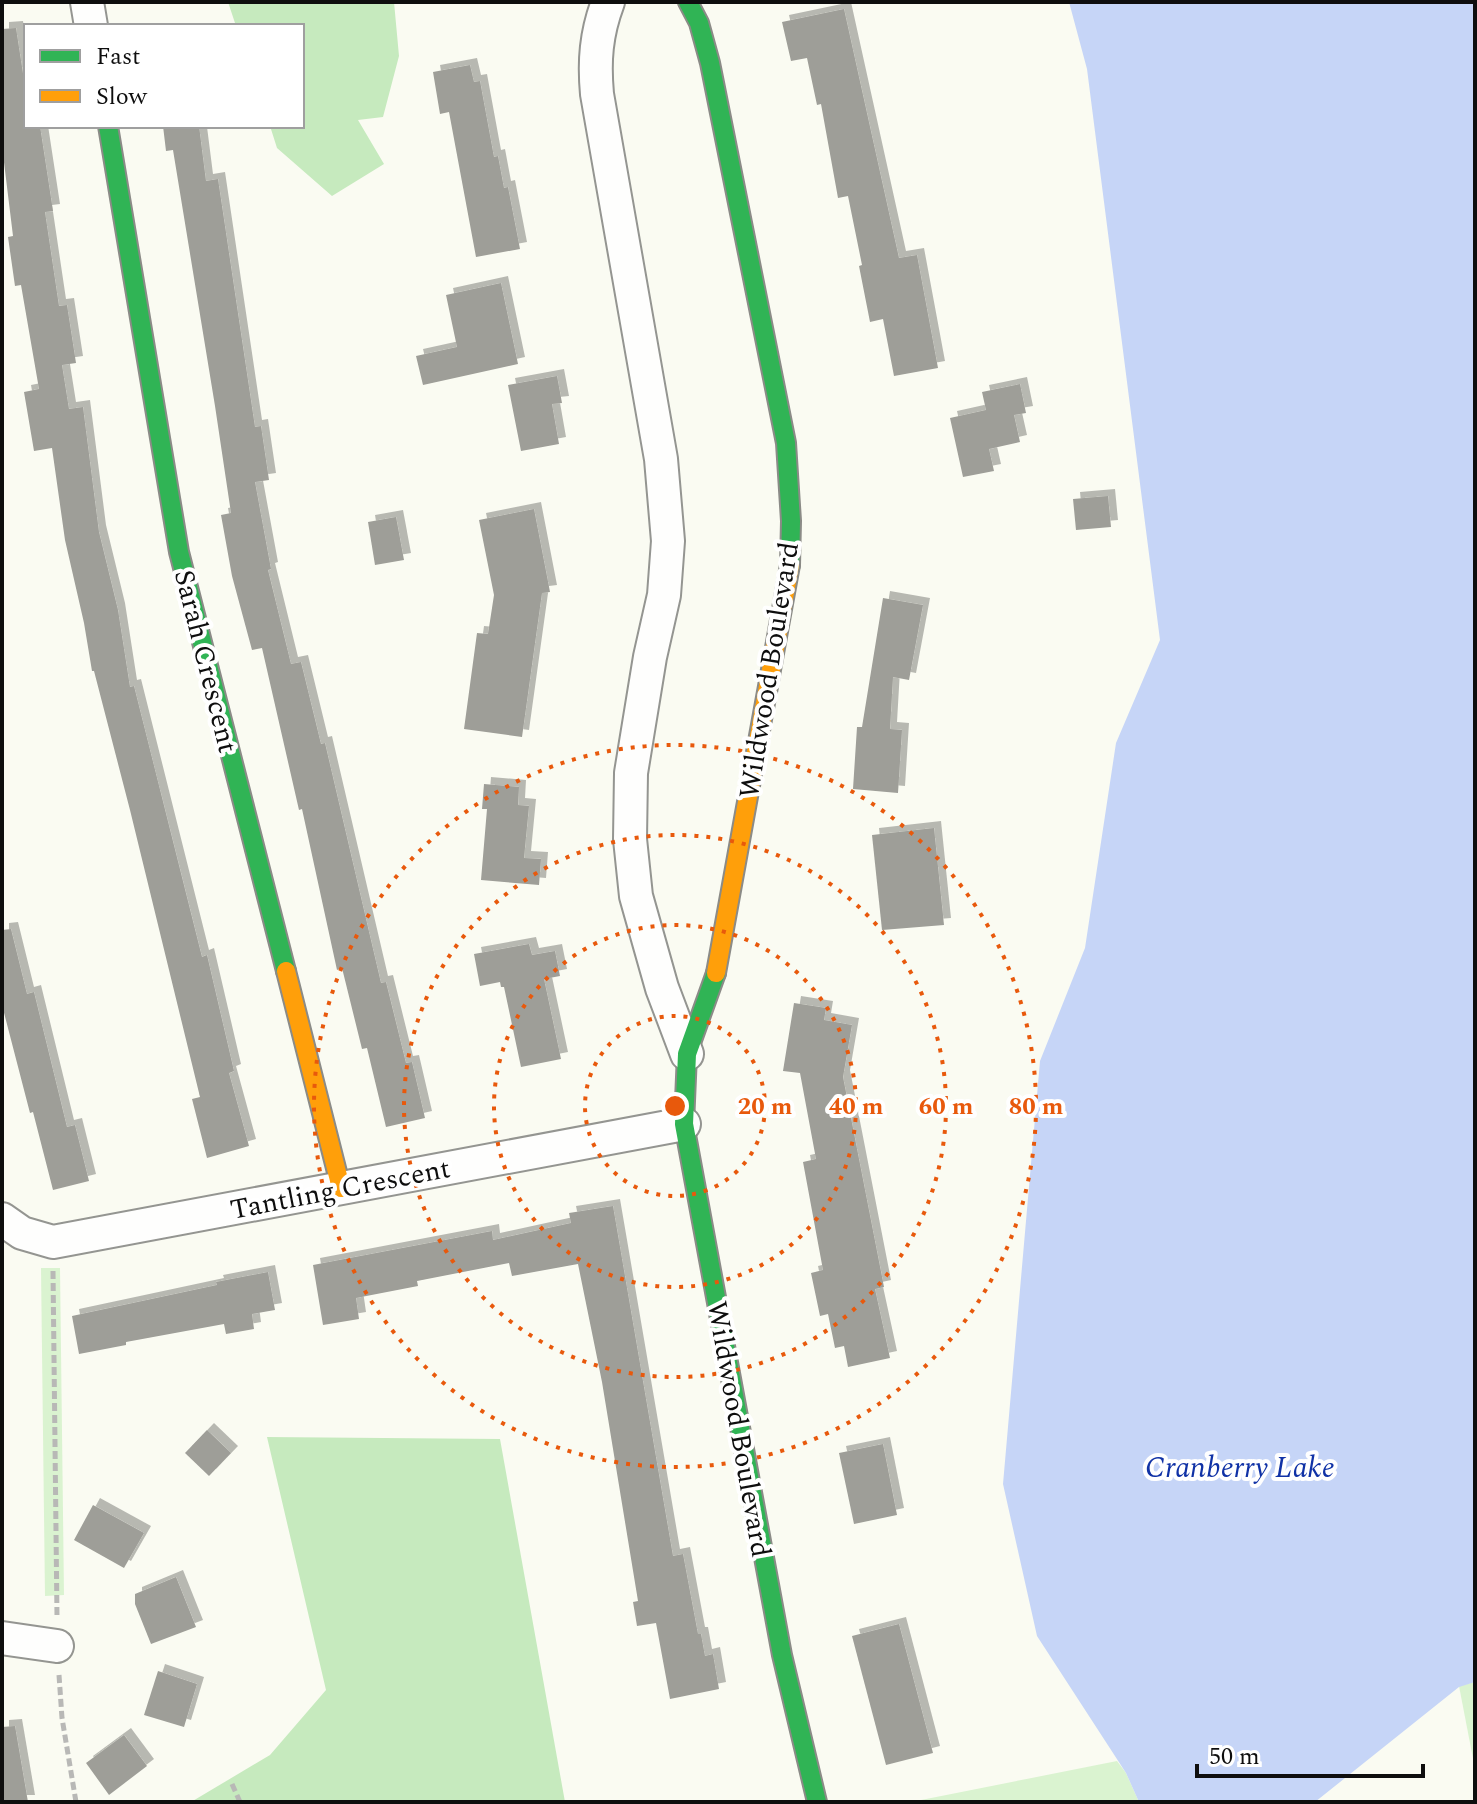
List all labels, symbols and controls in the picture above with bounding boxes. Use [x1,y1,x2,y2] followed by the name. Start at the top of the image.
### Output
[24,24,304,128] legend
[96,39,141,75] text: Fast
[96,79,148,115] text: Slow
[728,539,811,802] street label: Wildwood Boulevard
[162,565,249,758] street label: Sarah Crescent
[738,1089,793,1125] text: 20 m
[829,1089,884,1125] text: 40 m
[919,1089,974,1125] text: 60 m
[1009,1089,1064,1125] text: 80 m
[661,1092,689,1120] centre of rings
[227,1147,454,1232] street label: Tantling Crescent
[695,1298,782,1561] street label: Wildwood Boulevard
[1145,1445,1335,1491] water label: Cranberry Lake
[1197,1728,1423,1778] scale bar
[1209,1739,1260,1775] text: 50 m

